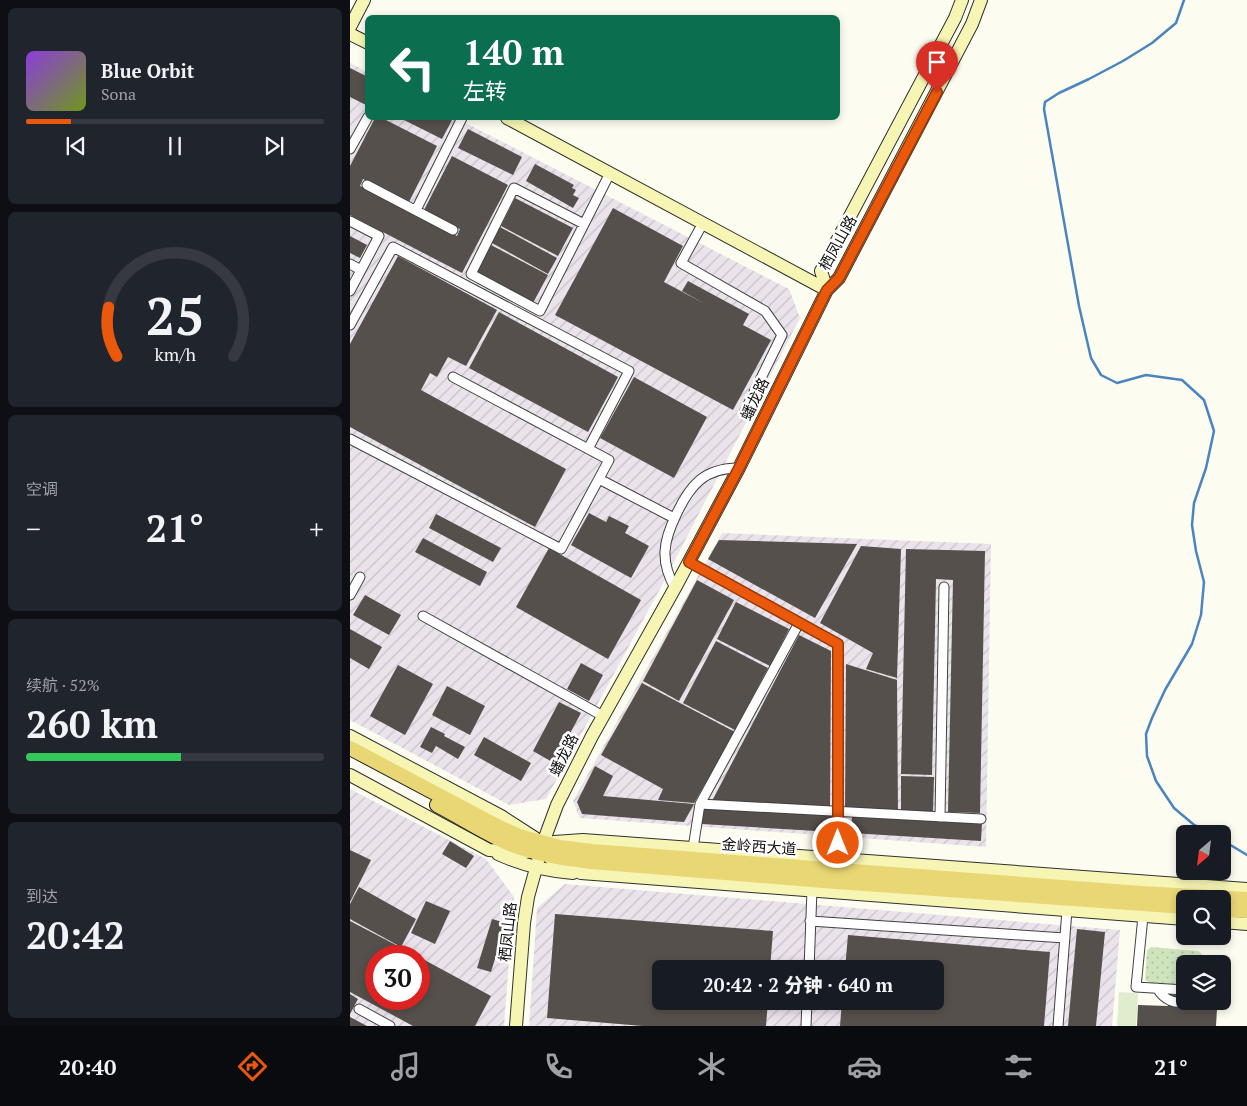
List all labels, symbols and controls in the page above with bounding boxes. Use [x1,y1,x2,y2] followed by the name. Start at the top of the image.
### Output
[463,29,564,75] text: 140 m
[380,35,445,100] icon: left
[916,41,958,92] pin
[923,48,951,76] icon: arrive
[101,58,194,83] text: Blue Orbit
[463,76,507,105] text: 左转
[101,83,136,105] text: Sona
[62,132,90,160] icon: previous
[161,132,189,160] icon: pause
[260,132,288,160] icon: next
[814,211,860,274] street label: 栖凤山路
[146,281,204,350] text: 25
[154,342,196,366] text: km/h
[735,374,773,423] street label: 蟠龙路
[26,478,58,500] text: 空调
[146,503,204,553] text: 21°
[26,510,41,547] text: −
[309,510,324,547] text: +
[26,674,100,696] text: 续航 · 52%
[26,699,158,749] text: 260 km
[544,730,582,779] street label: 蟠龙路
[811,816,863,868] position arrow
[1176,825,1231,880] north arrow
[1176,825,1231,1010] map controls
[721,833,797,859] street label: 金岭西大道
[26,885,58,907] text: 到达
[1176,890,1231,945] button: search
[494,901,520,963] street label: 栖凤山路
[26,910,125,960] text: 20:42
[365,945,430,1010] speed limit sign: 30
[1176,955,1231,1010] button: layers
[703,972,893,997] text: 20:42 · 2 分钟 · 640 m
[235,1049,270,1084] icon: directions
[388,1049,423,1084] icon: music
[541,1049,576,1084] icon: phone
[694,1049,729,1084] icon: climate
[847,1049,882,1084] icon: car
[1001,1049,1036,1084] icon: filters
[59,1052,116,1081] text: 20:40
[1154,1052,1188,1081] text: 21°

